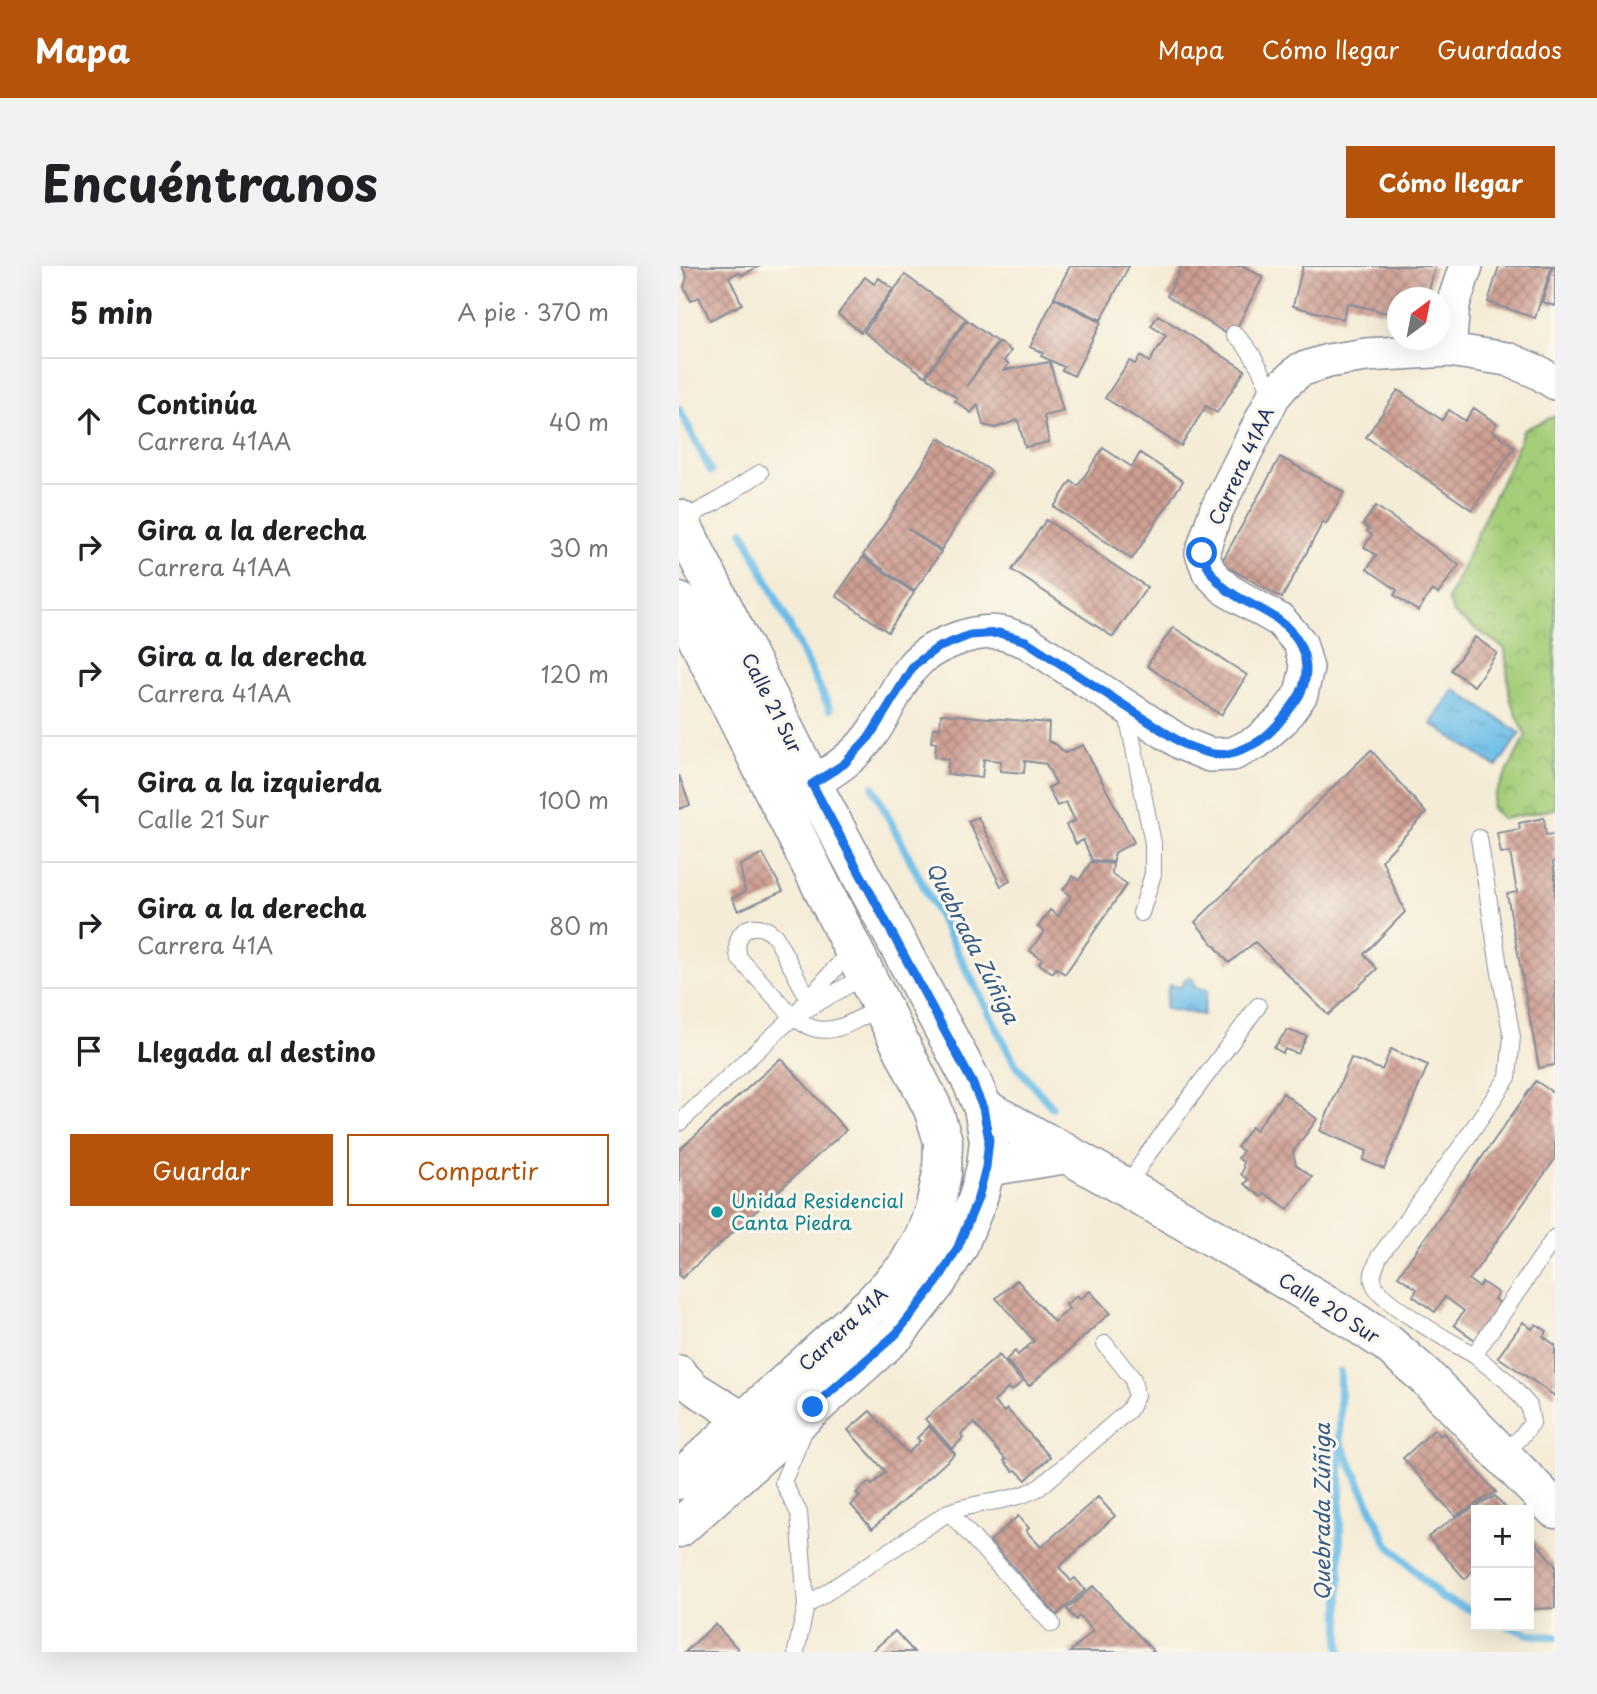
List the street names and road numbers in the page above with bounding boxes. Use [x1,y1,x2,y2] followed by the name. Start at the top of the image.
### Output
[1200,402,1280,529] street label: Carrera 41AA
[736,648,810,758] street label: Calle 21 Sur
[1273,1265,1386,1349] street label: Calle 20 Sur
[792,1280,893,1377] street label: Carrera 41A

